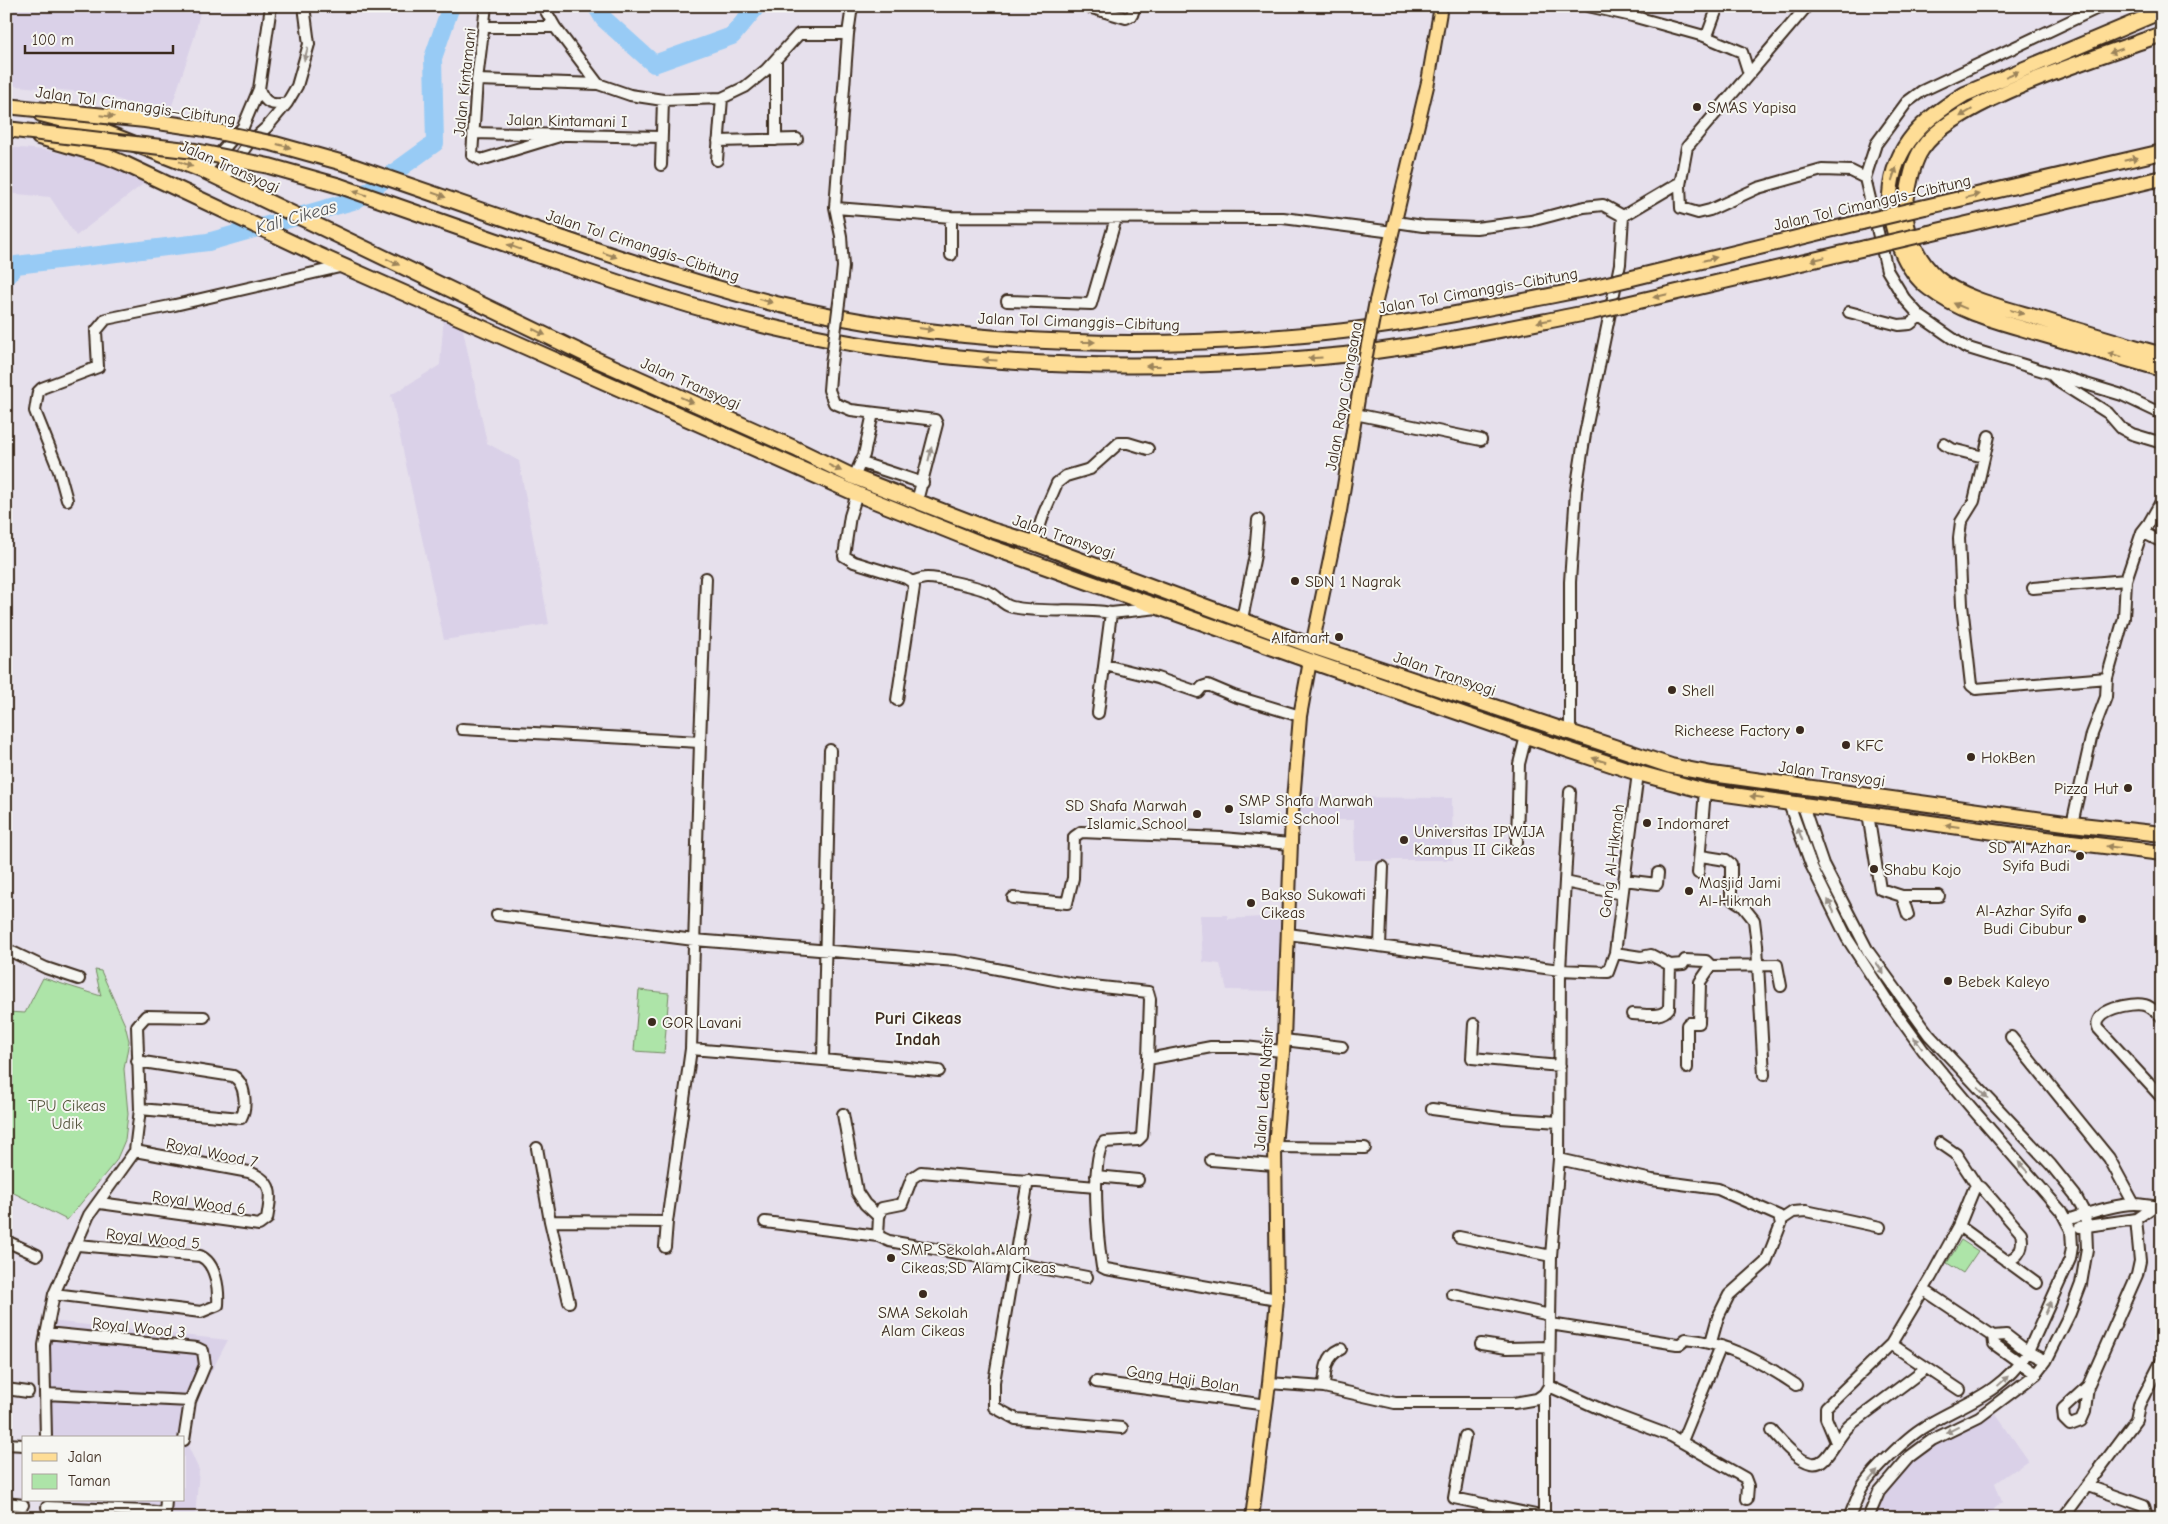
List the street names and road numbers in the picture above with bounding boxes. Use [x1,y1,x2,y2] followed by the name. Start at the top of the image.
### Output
[450,27,480,137] street label: Jalan Kintamani
[35,83,237,129] street label: Jalan Tol Cimanggis–Cibitung
[506,111,628,131] street label: Jalan Kintamani I
[177,137,282,197] street label: Jalan Transyogi
[1772,171,1973,234] street label: Jalan Tol Cimanggis–Cibitung
[544,206,742,286] street label: Jalan Tol Cimanggis–Cibitung
[1377,265,1579,317] street label: Jalan Tol Cimanggis–Cibitung
[978,309,1180,335] street label: Jalan Tol Cimanggis–Cibitung
[1322,320,1366,472] street label: Jalan Raya Ciangsana
[638,354,743,414] street label: Jalan Transyogi
[1010,511,1117,563] street label: Jalan Transyogi
[1391,648,1498,700] street label: Jalan Transyogi
[1778,758,1886,790] street label: Jalan Transyogi
[1596,803,1628,919] street label: Gang Al-Hikmah
[1251,1026,1277,1151] street label: Jalan Letda Natsir
[164,1134,260,1172] street label: Royal Wood 7
[151,1188,247,1218] street label: Royal Wood 6
[105,1225,201,1253] street label: Royal Wood 5
[91,1314,186,1342] street label: Royal Wood 3
[1125,1362,1241,1396] street label: Gang Haji Bolan

